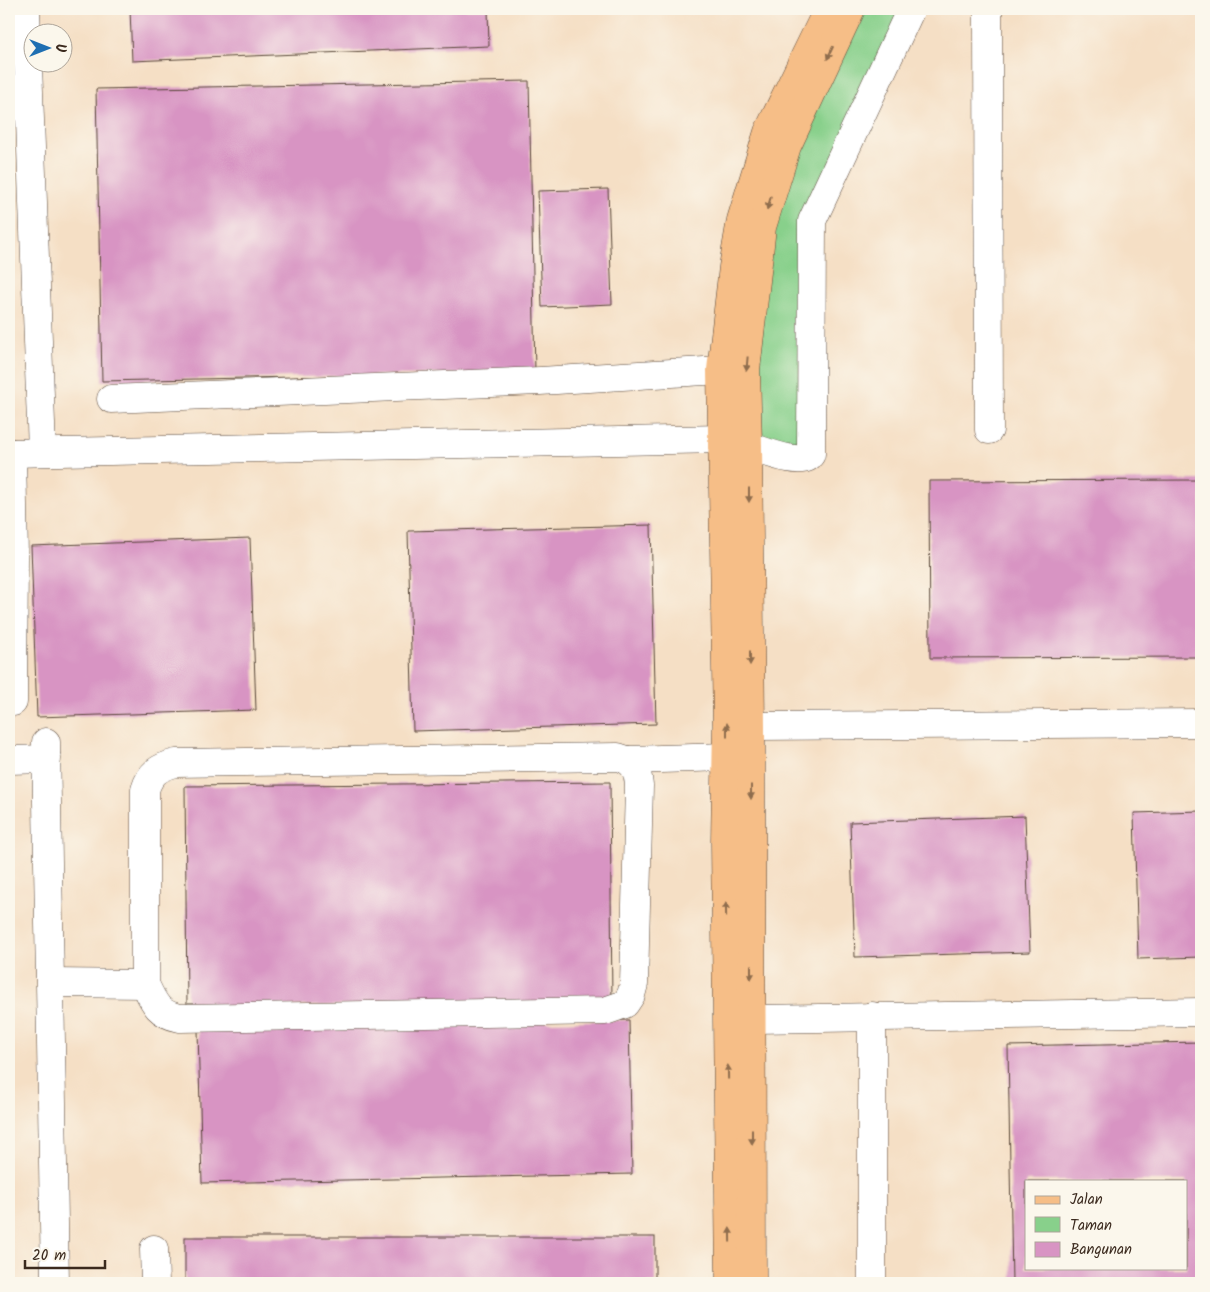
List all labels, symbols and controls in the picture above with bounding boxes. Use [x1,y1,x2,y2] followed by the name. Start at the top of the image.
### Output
[22,22,72,72] north arrow
[49,44,71,53] text: U
[826,46,834,60] one-way arrow
[765,196,773,211] one-way arrow
[742,356,750,372] one-way arrow
[745,487,753,503] one-way arrow
[746,650,754,666] one-way arrow
[723,721,731,737] one-way arrow
[747,784,755,800] one-way arrow
[722,901,730,917] one-way arrow
[747,964,755,980] one-way arrow
[724,1064,732,1080] one-way arrow
[748,1130,756,1146] one-way arrow
[1025,1180,1188,1270] legend
[1070,1188,1103,1212] text: Jalan
[1070,1214,1112,1238] text: Taman
[726,1226,734,1242] one-way arrow
[25,1237,105,1269] scale bar
[1070,1238,1132,1262] text: Bangunan
[32,1244,66,1268] text: 20 m

